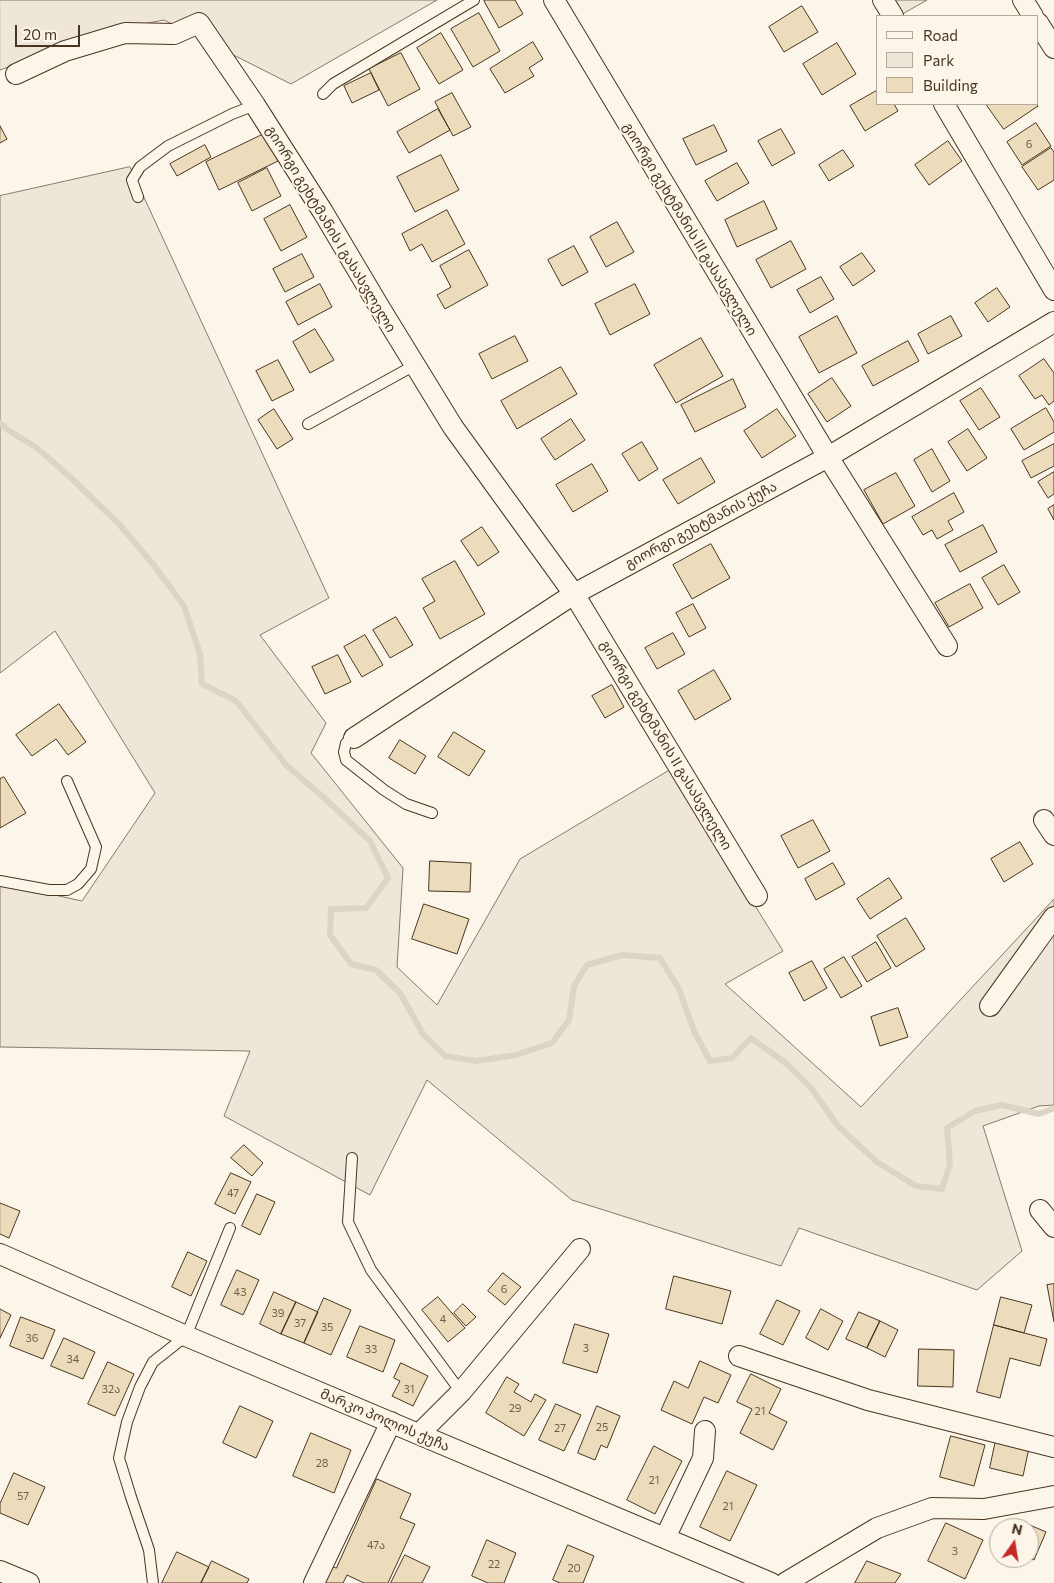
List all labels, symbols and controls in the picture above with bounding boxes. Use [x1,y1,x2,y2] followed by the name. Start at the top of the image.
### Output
[18,15,82,47] scale bar
[876,15,1039,105] legend
[23,25,57,43] text: 20 m
[923,26,958,44] text: Road
[923,51,954,69] text: Park
[923,76,978,94] text: Building
[619,119,761,339] street label: გიორგი გეხტმანის III გასასვლელი
[262,123,400,335] street label: გიორგი გეხტმანის I გასასვლელი
[1026,137,1032,151] house number: 6
[622,478,780,572] street label: გიორგი გეხტმანის ქუჩა
[596,637,736,853] street label: გიორგი გეხტმანის II გასასვლელი
[227,1186,239,1200] house number: 47
[501,1282,507,1296] house number: 6
[234,1285,246,1299] house number: 43
[272,1306,284,1320] house number: 39
[440,1312,446,1326] house number: 4
[294,1316,306,1330] house number: 37
[321,1320,333,1334] house number: 35
[26,1331,38,1345] house number: 36
[583,1341,589,1355] house number: 3
[365,1342,377,1356] house number: 33
[67,1352,79,1366] house number: 34
[102,1382,120,1396] house number: 32ა
[404,1382,414,1396] house number: 31
[318,1385,452,1455] street label: მარკო პოლოს ქუჩა
[509,1401,521,1415] house number: 29
[755,1404,765,1418] house number: 21
[596,1420,608,1434] house number: 25
[554,1421,566,1435] house number: 27
[316,1456,328,1470] house number: 28
[649,1473,659,1487] house number: 21
[17,1489,29,1503] house number: 57
[723,1499,733,1513] house number: 21
[989,1518,1039,1568] north arrow
[1010,1519,1024,1538] text: N
[367,1538,385,1552] house number: 47ა
[952,1544,958,1558] house number: 3
[488,1557,500,1571] house number: 22
[567,1561,581,1575] house number: 20

